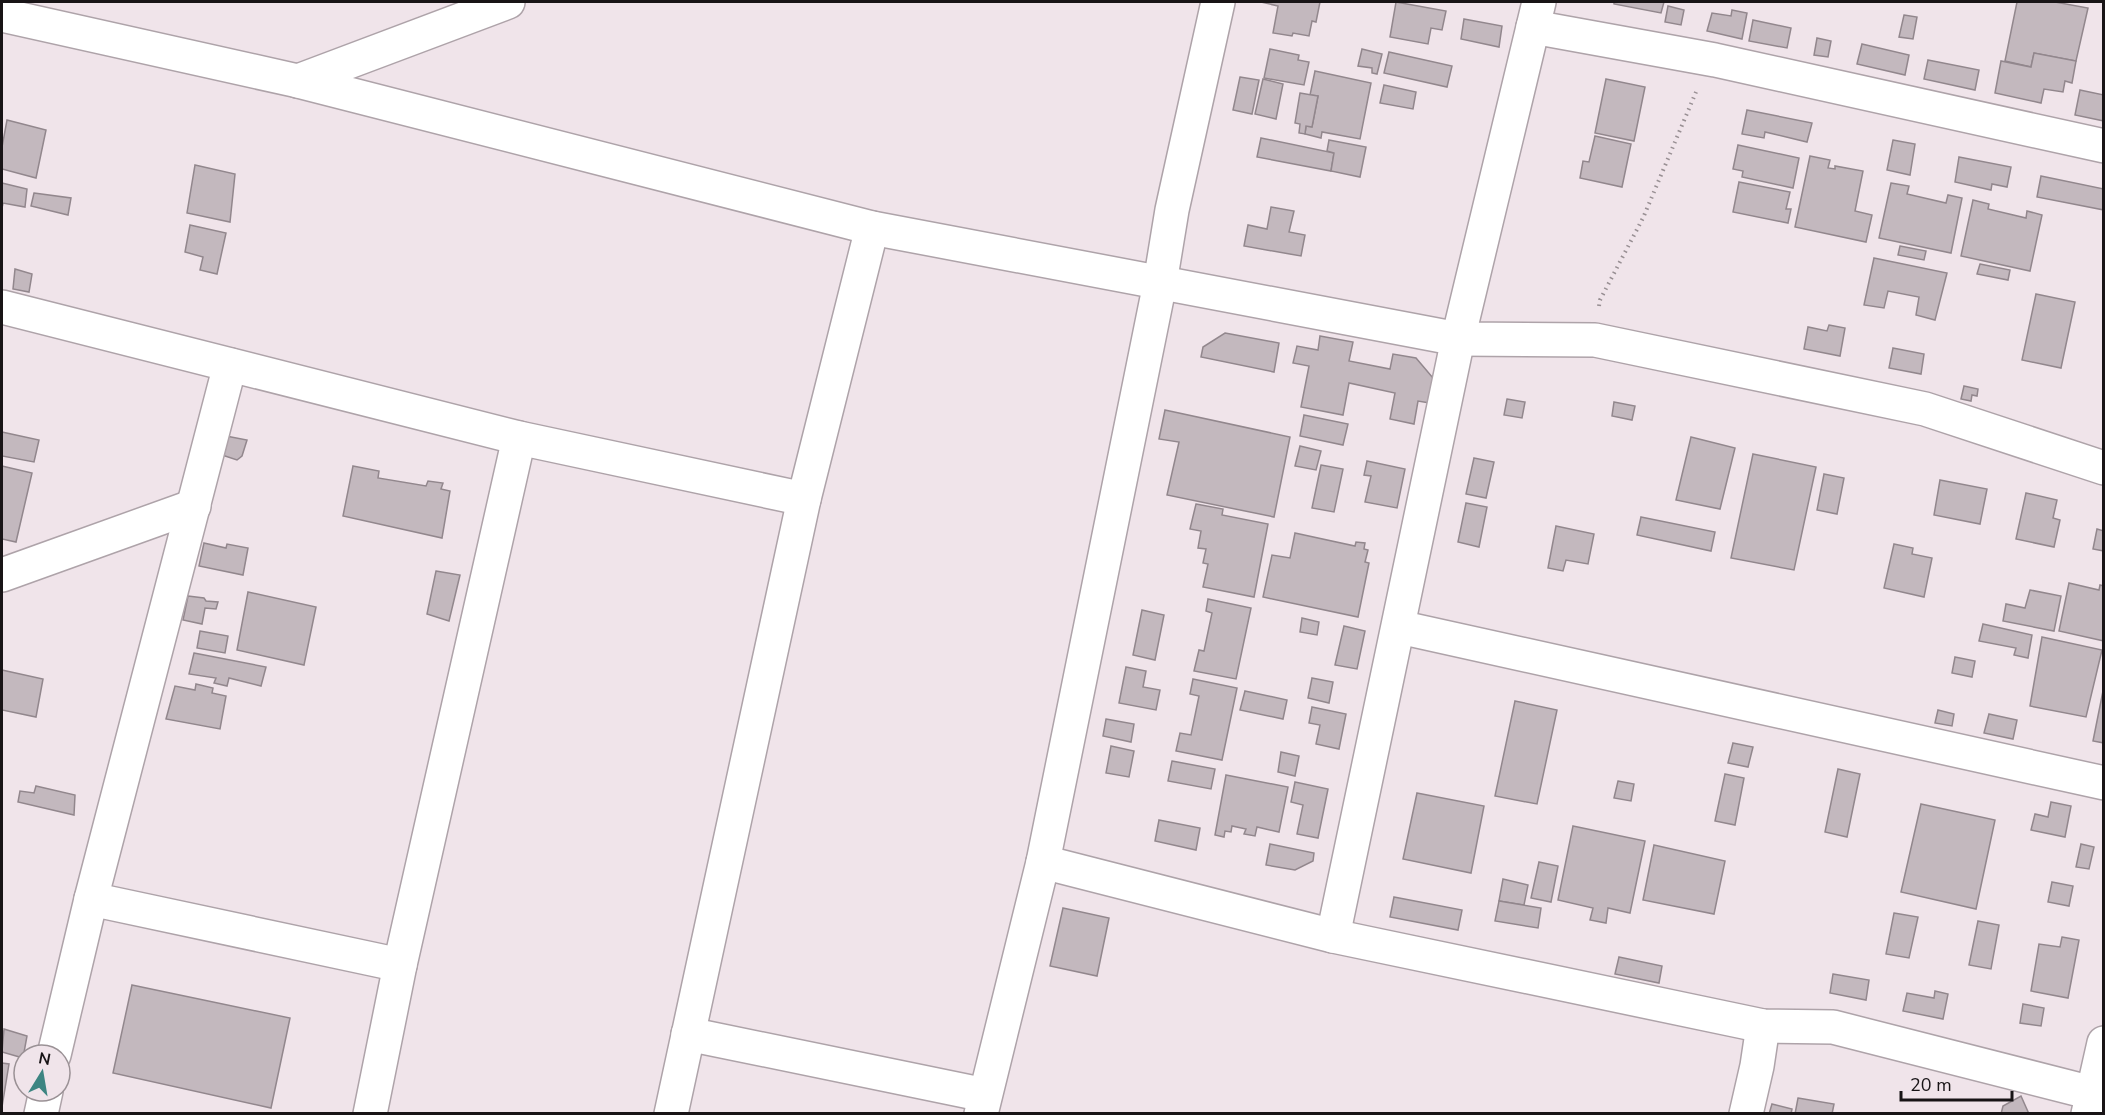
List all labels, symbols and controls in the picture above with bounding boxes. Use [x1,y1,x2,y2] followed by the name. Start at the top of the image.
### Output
[12,1043,72,1103] north arrow
[37,1047,53,1071] text: N
[1901,1064,2012,1102] scale bar
[1910,1073,1952,1097] text: 20 m

